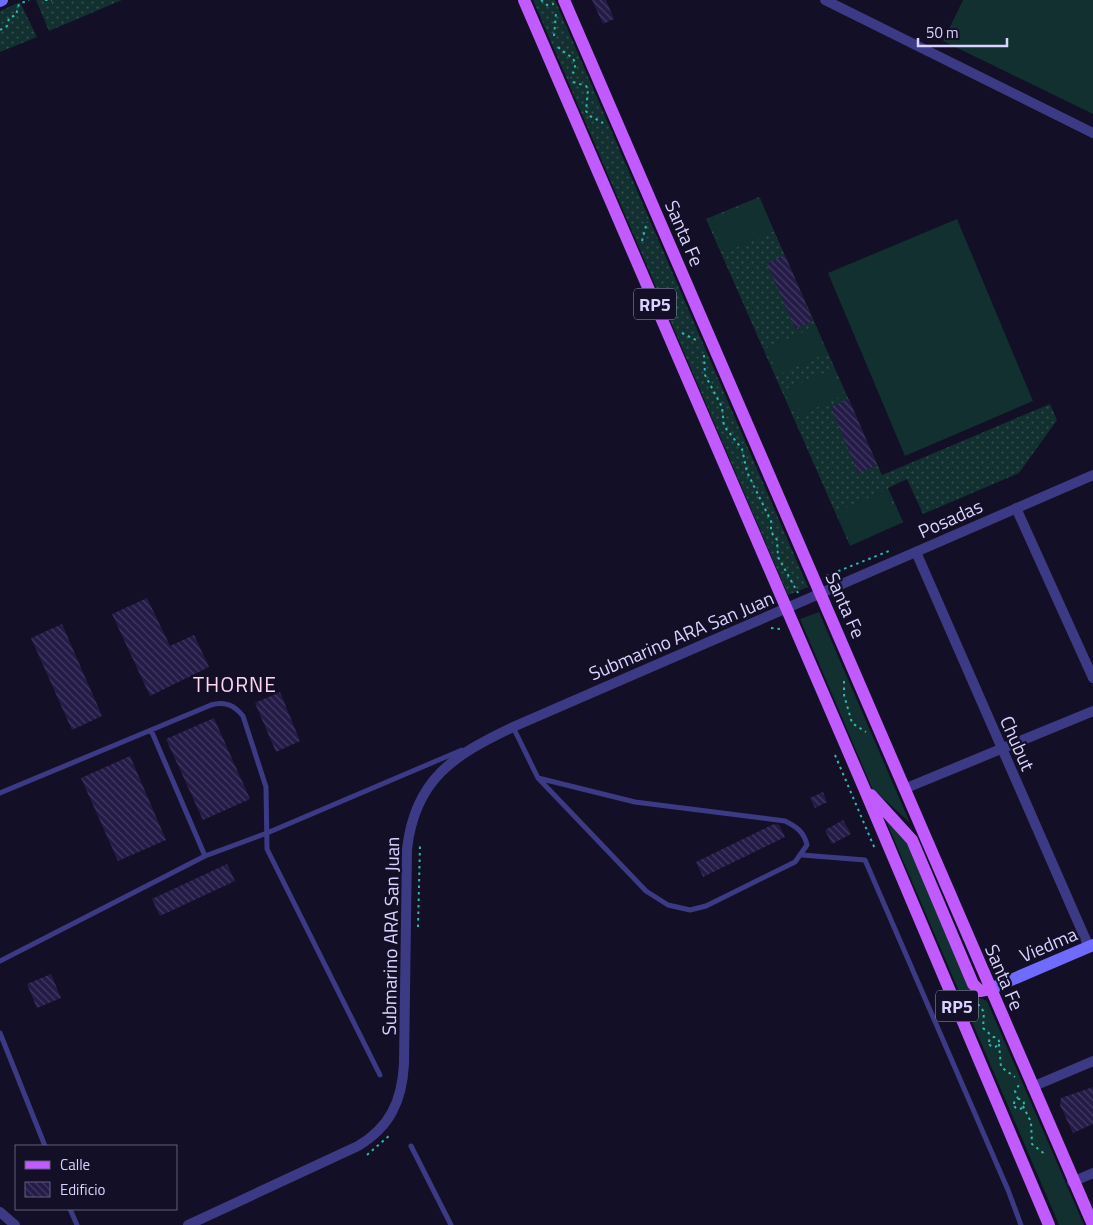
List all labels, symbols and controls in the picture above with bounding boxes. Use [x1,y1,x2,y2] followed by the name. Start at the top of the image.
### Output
[918,15,1007,47] scale bar
[926,21,959,44] text: 50 m
[658,195,712,271] street label: Santa Fe
[634,288,676,320] road number: RP5
[913,491,987,545] street label: Posadas
[819,567,873,643] street label: Santa Fe
[584,583,778,687] street label: Submarino ARA San Juan
[193,668,277,700] district label: THORNE
[993,711,1043,775] street label: Chubut
[374,836,406,1036] street label: Submarino ARA San Juan
[1015,919,1082,969] street label: Viedma
[978,939,1032,1015] street label: Santa Fe
[936,990,978,1021] road number: RP5
[15,1145,178,1210] legend
[60,1153,90,1176] text: Calle
[60,1178,105,1201] text: Edificio

